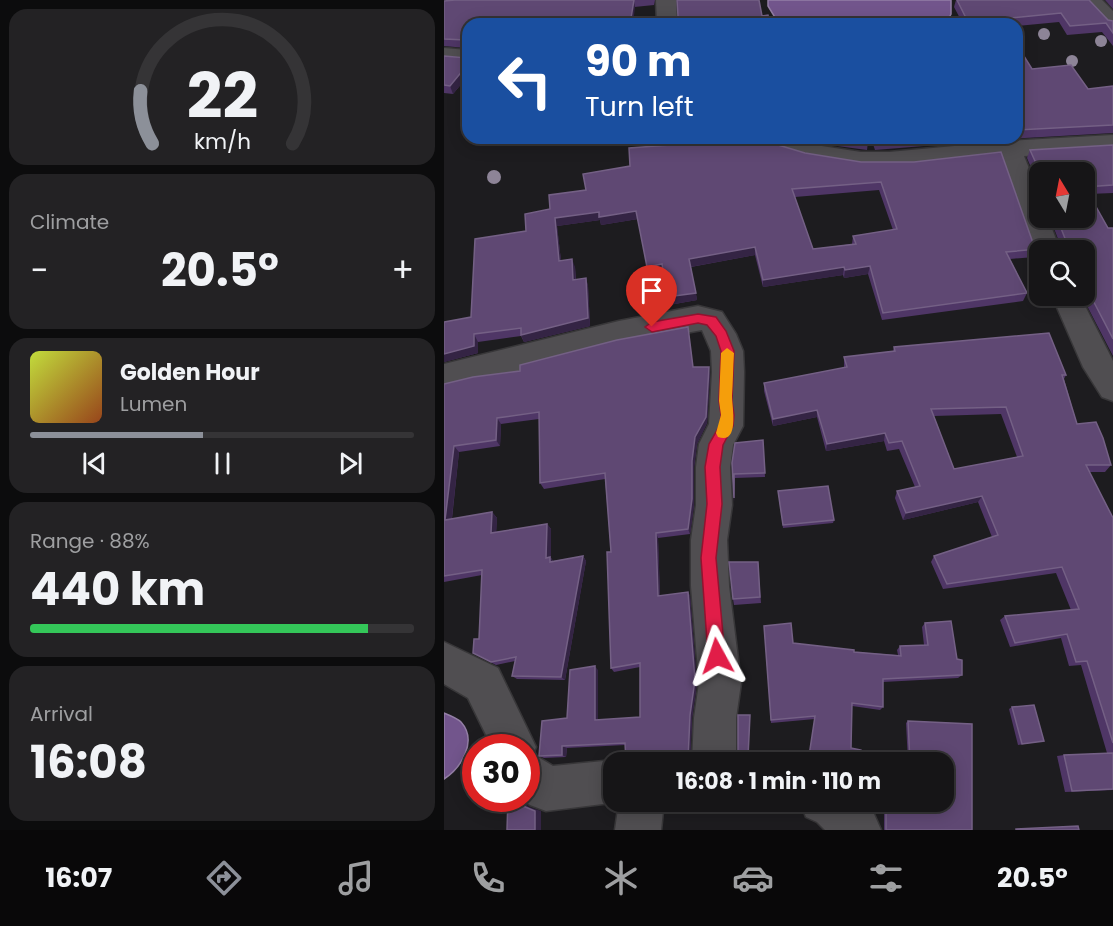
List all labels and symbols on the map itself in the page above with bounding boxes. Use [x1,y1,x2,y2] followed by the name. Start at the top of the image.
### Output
[1029,162,1095,228] north arrow
[626,265,677,327] pin
[685,624,749,688] position arrow
[462,734,540,812] speed limit sign: 30

